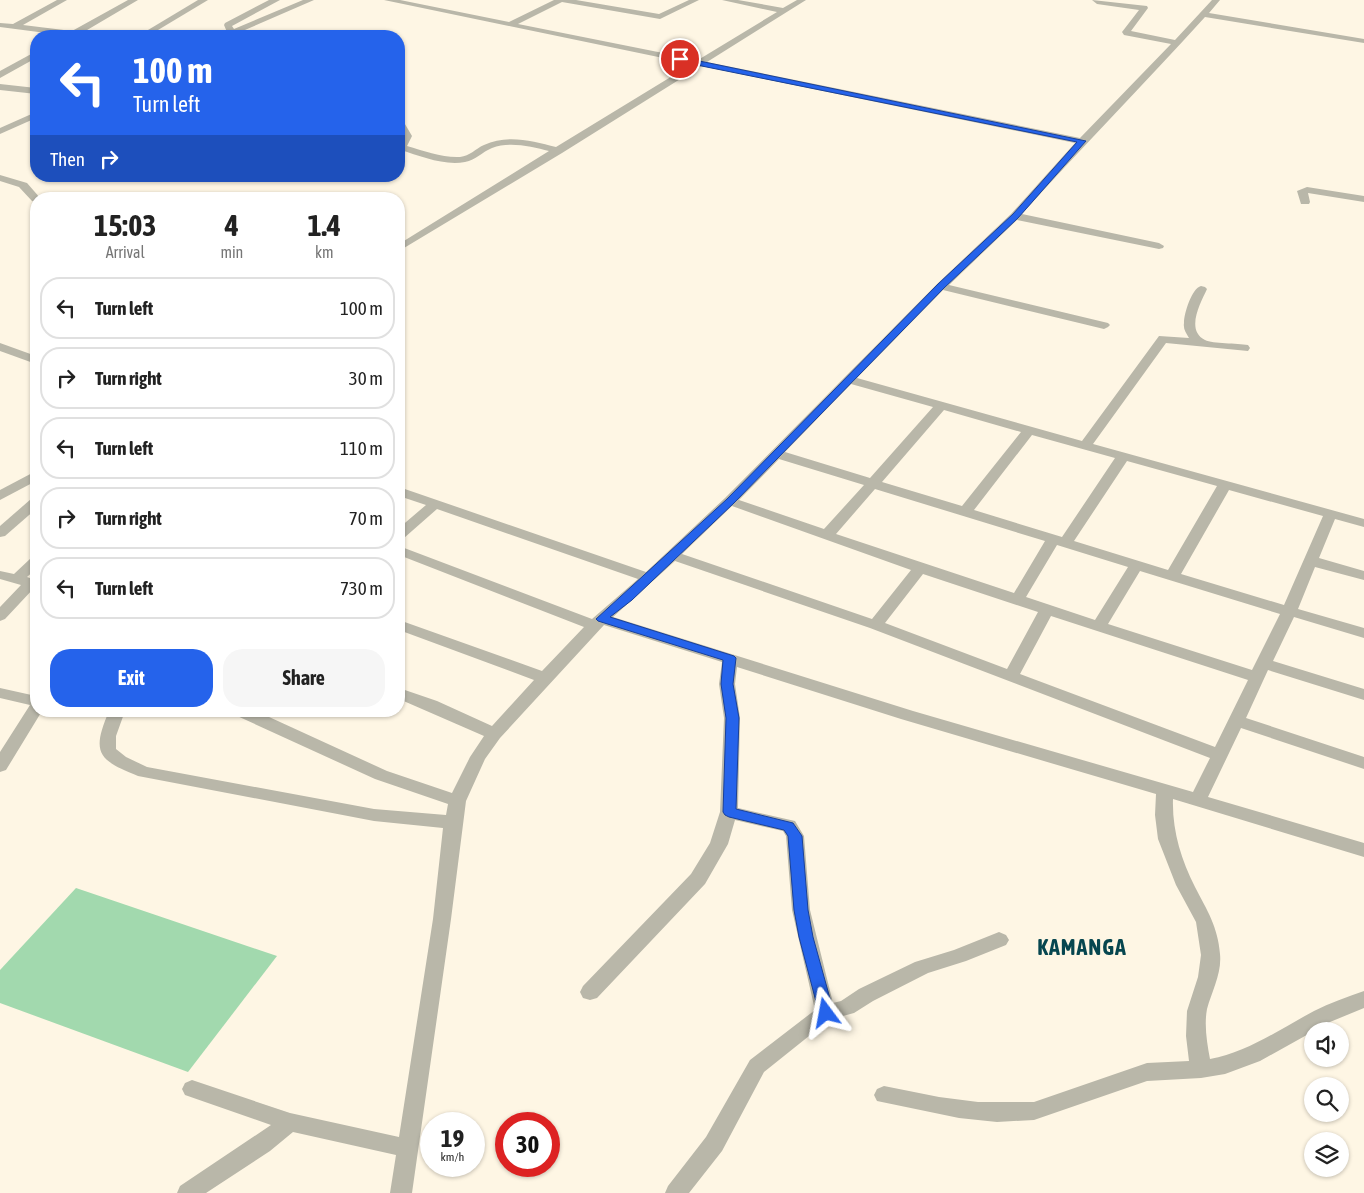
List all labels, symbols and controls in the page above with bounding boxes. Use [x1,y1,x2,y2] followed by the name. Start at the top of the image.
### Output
[659,38,701,80] pin
[666,45,694,73] icon: arrive
[50,50,115,115] icon: left
[133,50,212,90] text: 100 m
[133,91,200,117] text: Turn left
[95,145,123,173] icon: right
[50,148,85,170] text: Then
[94,208,156,242] text: 15:03
[225,208,239,242] text: 4
[307,208,341,242] text: 1.4
[106,243,145,261] text: Arrival
[220,243,243,261] text: min
[315,243,333,261] text: km
[52,294,80,322] icon: left
[95,297,153,319] text: Turn left
[340,297,383,319] text: 100 m
[52,364,80,392] icon: right
[95,367,162,389] text: Turn right
[349,367,383,389] text: 30 m
[52,434,80,462] icon: left
[95,437,153,459] text: Turn left
[340,437,383,459] text: 110 m
[52,504,80,532] icon: right
[95,507,162,529] text: Turn right
[349,507,383,529] text: 70 m
[52,574,80,602] icon: left
[95,577,153,599] text: Turn left
[340,577,383,599] text: 730 m
[50,649,213,707] button: Exit
[223,649,385,707] button: Share
[1037,934,1127,960] district label: KAMANGA
[799,986,851,1038] position arrow
[1304,1022,1349,1177] map controls
[1304,1022,1349,1067] button: sound
[1304,1077,1349,1122] button: search
[495,1112,560,1177] speed limit sign: 30
[441,1124,464,1152] text: 19
[1304,1132,1349,1177] button: layers
[441,1150,464,1164] text: km/h

